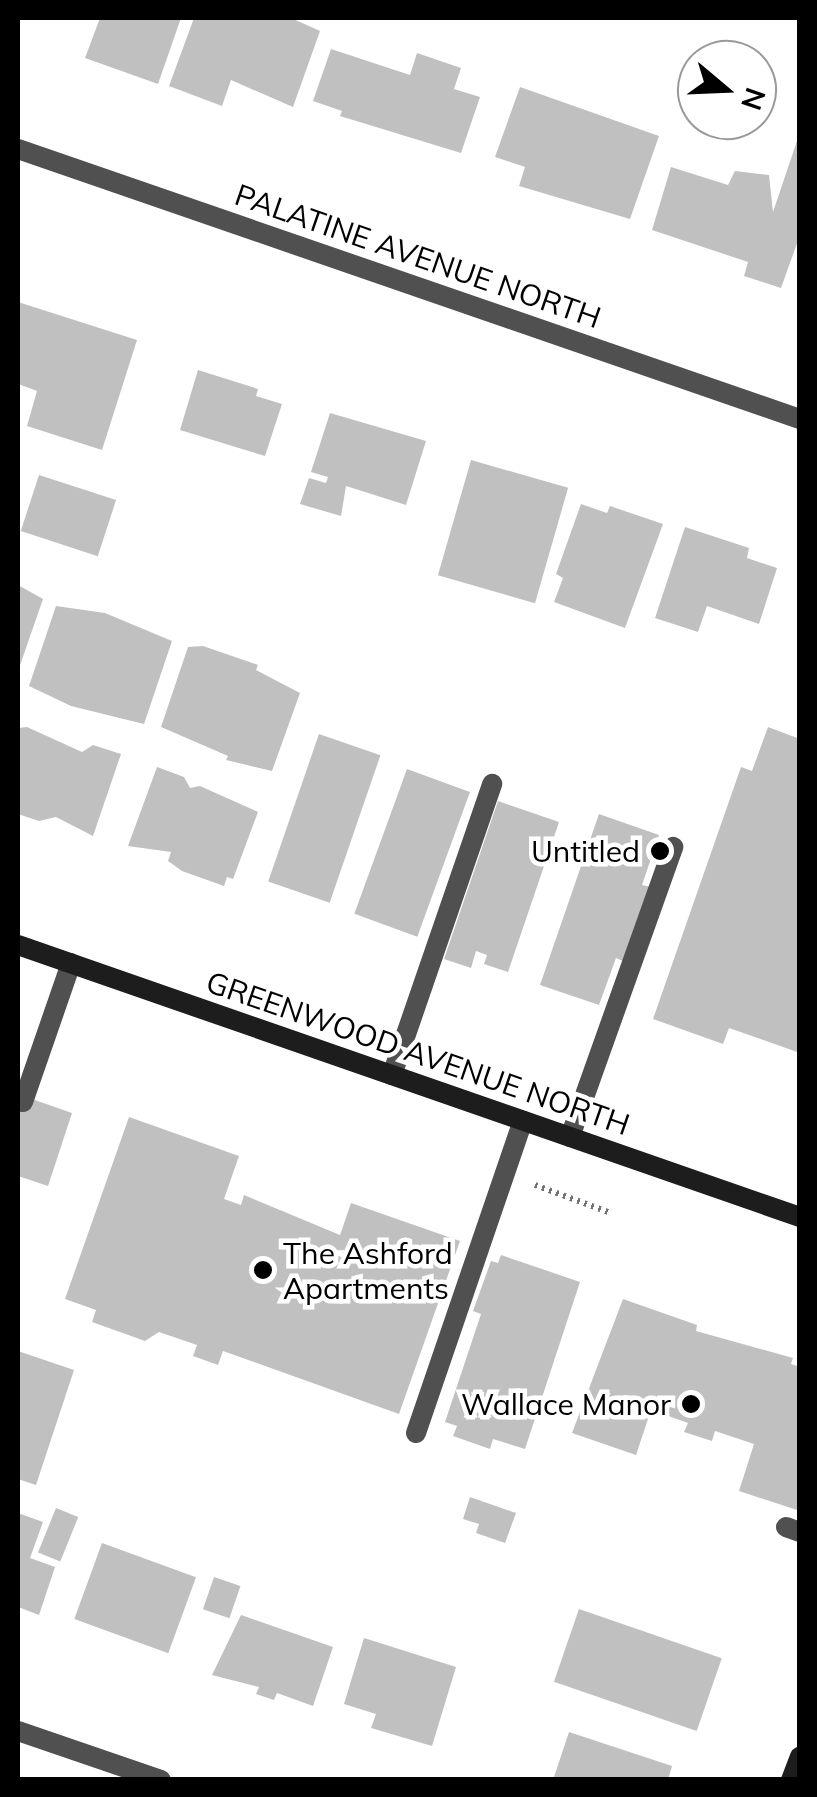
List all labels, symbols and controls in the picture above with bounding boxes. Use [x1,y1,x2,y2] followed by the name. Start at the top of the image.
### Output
[677,40,777,140] north arrow
[734,84,774,115] text: N
[230,176,606,336] street label: PALATINE AVENUE NORTH
[531,833,640,869] place label: Untitled
[649,840,671,862] marker: Untitled
[202,963,634,1143] street label: GREENWOOD AVENUE NORTH
[283,1235,453,1306] place label: The Ashford Apartments
[252,1259,274,1281] marker: The Ashford Apartments
[461,1386,671,1422] place label: Wallace Manor
[680,1393,702,1415] marker: Wallace Manor

